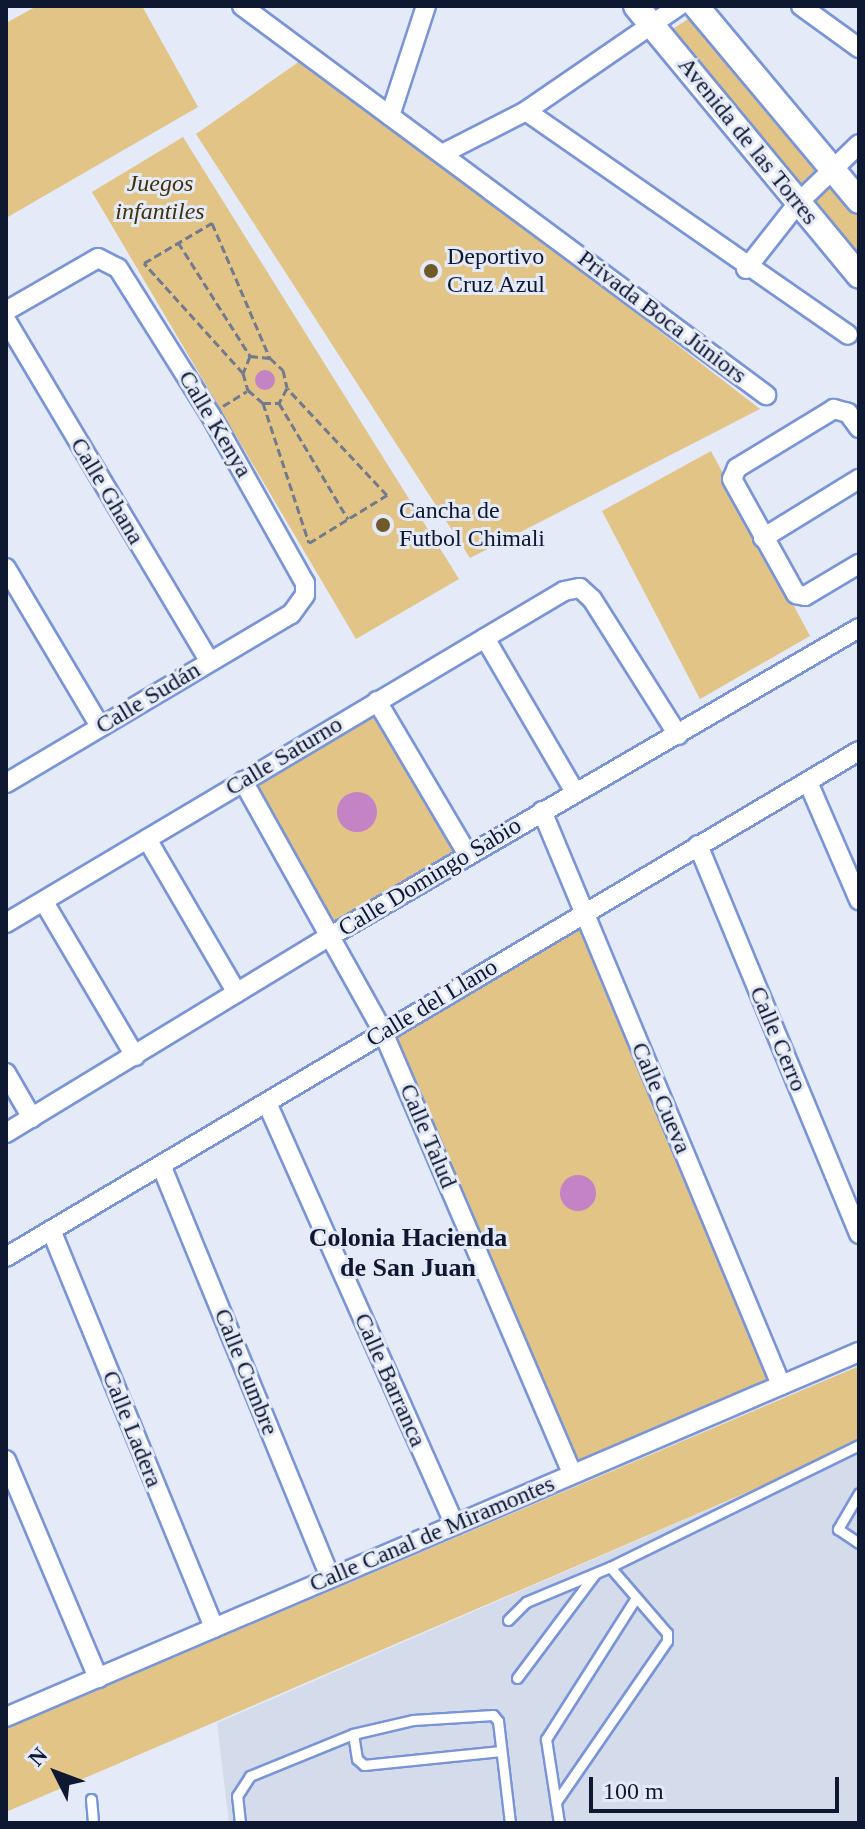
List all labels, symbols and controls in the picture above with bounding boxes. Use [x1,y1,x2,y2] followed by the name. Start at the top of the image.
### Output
[671,51,825,231] street label: Avenida de las Torres
[115,170,205,226] park label: Juegos infantiles
[447,243,546,299] place label: Deportivo Cruz Azul
[572,244,752,390] street label: Privada Boca Júniors
[422,262,440,280] marker: Deportivo Cruz Azul
[172,365,258,483] street label: Calle Kenya
[64,432,150,550] street label: Calle Ghana
[399,497,545,553] place label: Cancha de Futbol Chimali
[374,516,392,534] marker: Cancha de Futbol Chimali
[91,656,205,740] street label: Calle Sudán
[220,710,348,802] street label: Calle Saturno
[333,811,527,943] street label: Calle Domingo Sabio
[361,953,503,1053] street label: Calle del Llano
[743,982,813,1096] street label: Calle Cerro
[625,1038,697,1158] street label: Calle Cueva
[393,1079,463,1193] street label: Calle Talud
[309,1222,507,1284] district label: Colonia Hacienda de San Juan
[208,1304,284,1440] street label: Calle Cumbre
[348,1309,432,1451] street label: Calle Barranca
[96,1366,168,1492] street label: Calle Ladera
[305,1469,559,1599] street label: Calle Canal de Miramontes
[16,1733,96,1813] north arrow
[23,1742,52,1771] text: N
[593,1761,843,1811] scale bar
[603,1778,664,1804] text: 100 m

